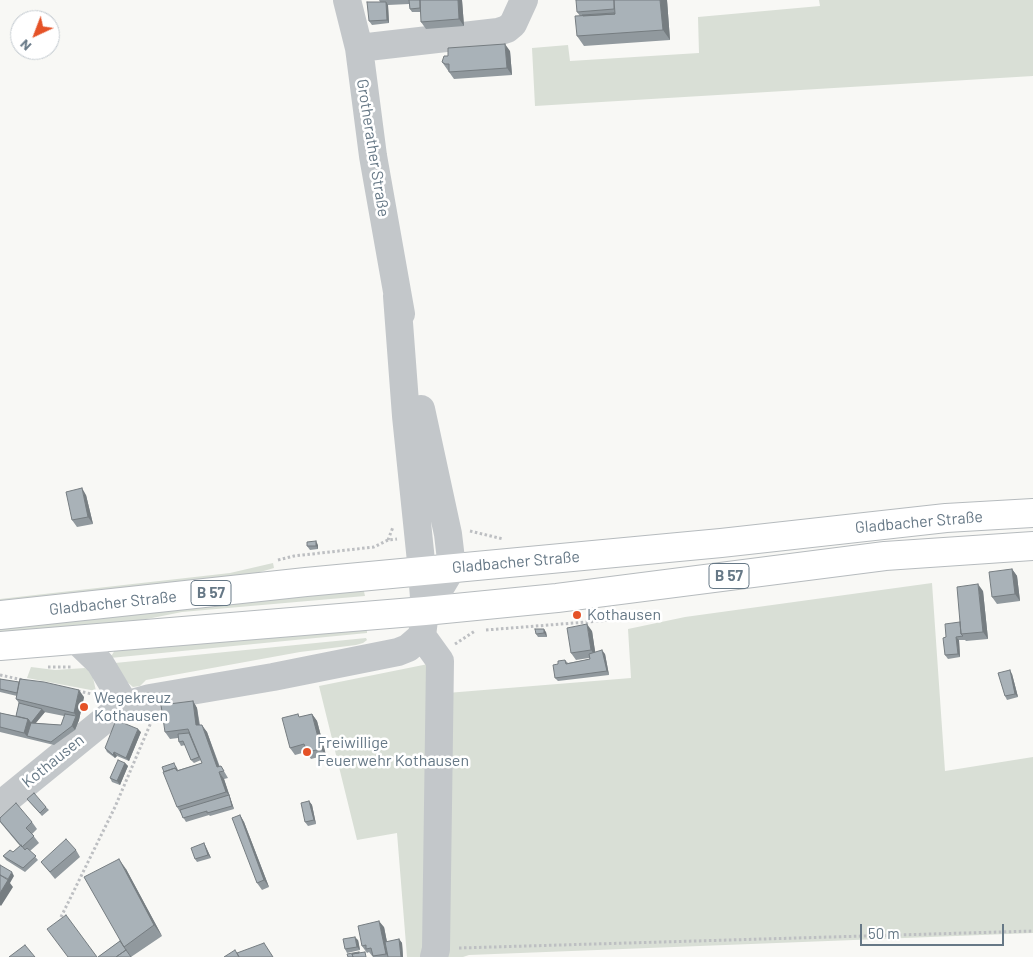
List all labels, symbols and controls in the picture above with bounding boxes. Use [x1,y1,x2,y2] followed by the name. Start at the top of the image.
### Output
[10,10,60,60] north arrow
[16,36,34,55] text: N
[353,78,393,218] street label: Grotherather Straße
[854,507,984,537] street label: Gladbacher Straße
[451,547,581,577] street label: Gladbacher Straße
[709,564,749,588] road number: B 57
[191,580,231,606] road number: B 57
[48,587,178,619] street label: Gladbacher Straße
[587,605,661,625] place label: Kothausen
[571,609,583,621] marker: Kothausen
[94,688,171,726] place label: Wegekreuz Kothausen
[78,701,90,713] marker: Wegekreuz Kothausen
[18,730,88,792] street label: Kothausen
[317,733,469,771] place label: Freiwillige Feuerwehr Kothausen
[301,746,313,758] marker: Freiwillige Feuerwehr Kothausen
[863,914,1007,946] scale bar
[868,924,900,942] text: 50 m

